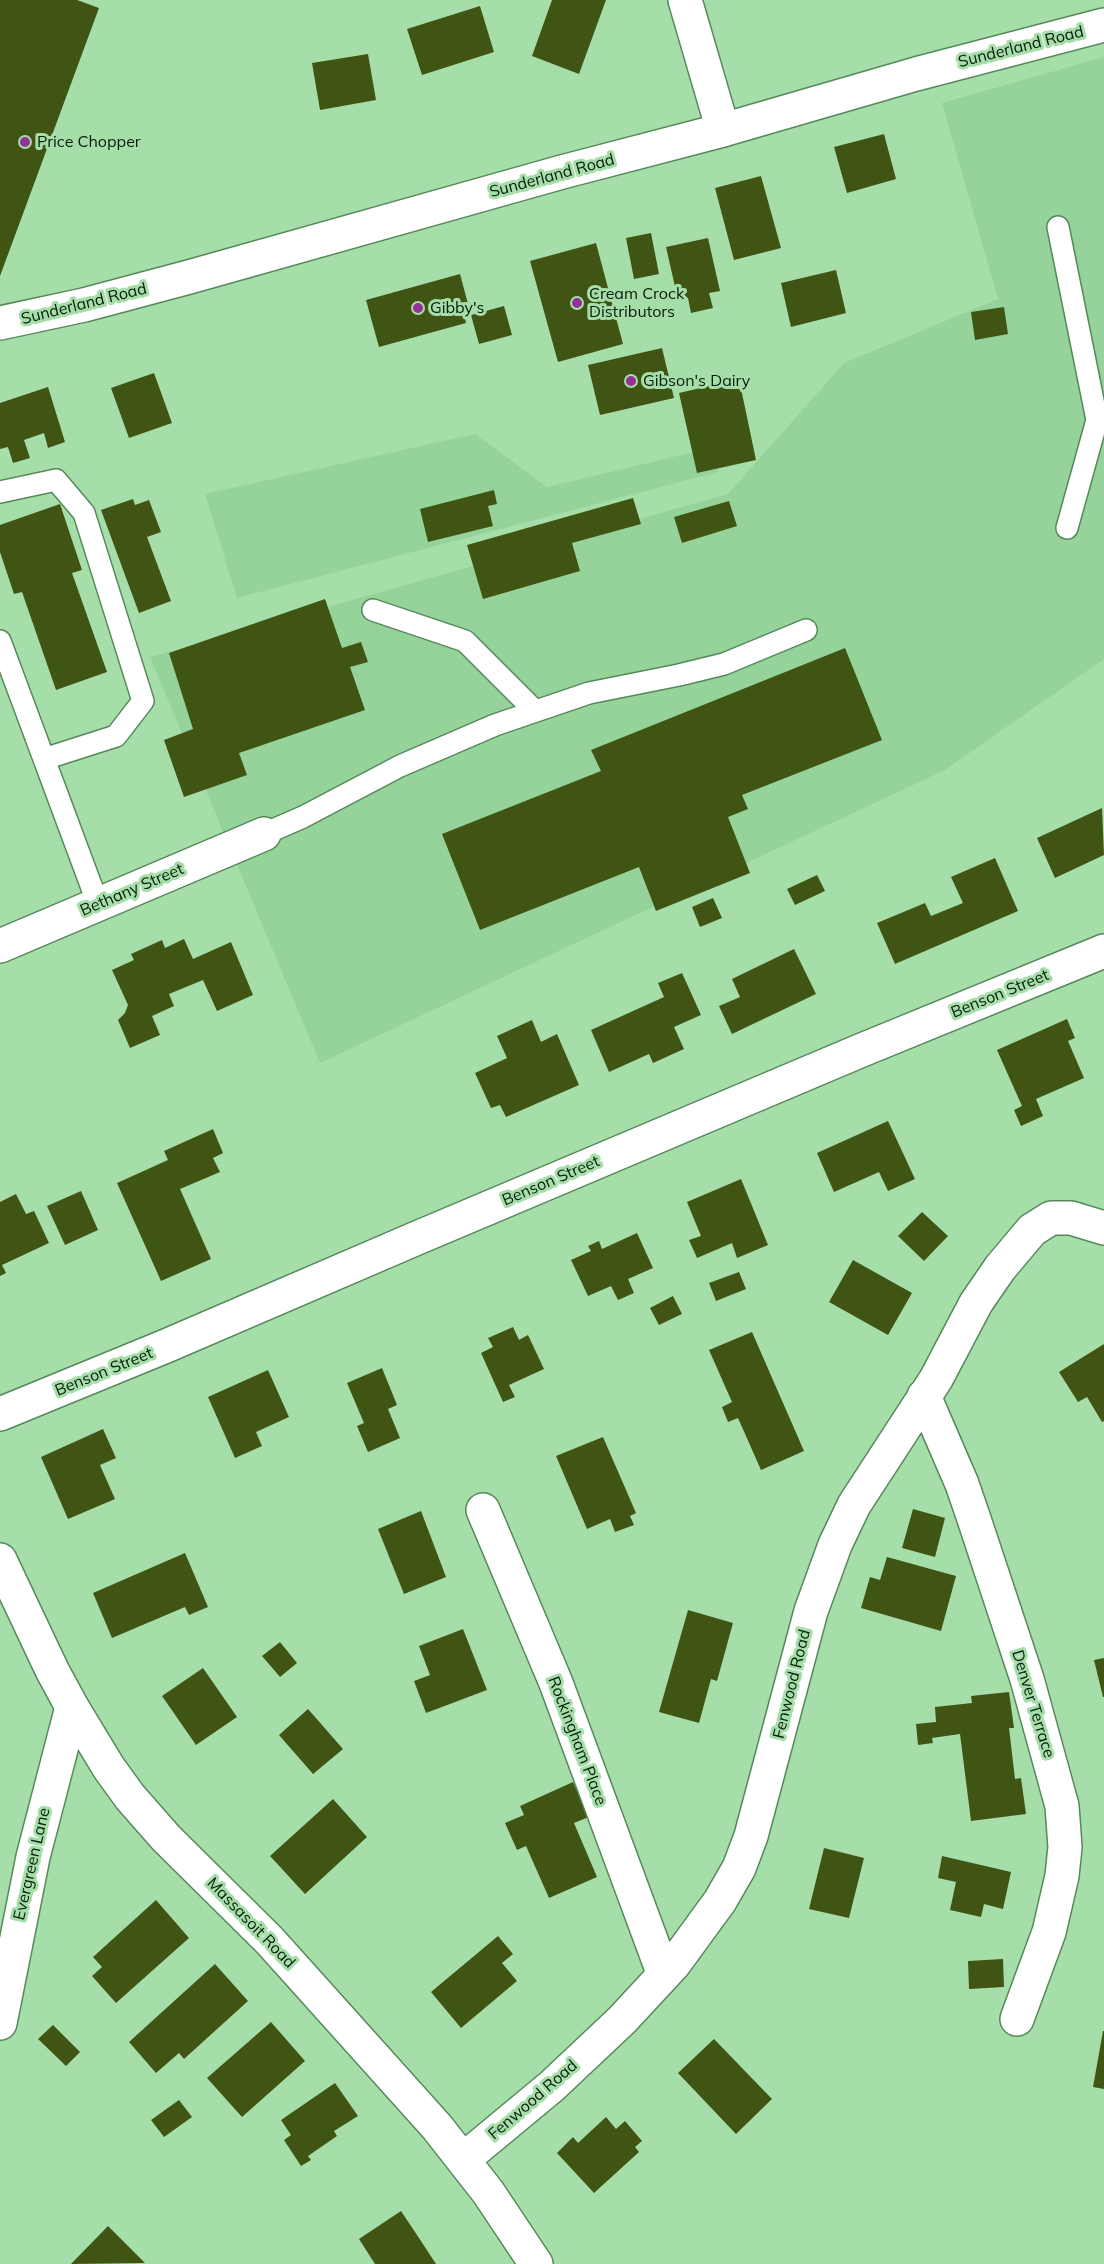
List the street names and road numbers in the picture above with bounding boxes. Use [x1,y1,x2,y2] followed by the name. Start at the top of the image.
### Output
[956,22,1086,72] street label: Sunderland Road
[487,150,617,202] street label: Sunderland Road
[19,279,149,329] street label: Sunderland Road
[77,860,187,920] street label: Bethany Street
[948,966,1052,1022] street label: Benson Street
[499,1152,603,1210] street label: Benson Street
[52,1344,156,1400] street label: Benson Street
[769,1627,815,1741] street label: Fenwood Road
[1007,1648,1059,1760] street label: Denver Terrace
[544,1674,610,1808] street label: Rockingham Place
[10,1806,54,1922] street label: Evergreen Lane
[203,1874,299,1972] street label: Massasoit Road
[485,2056,581,2144] street label: Fenwood Road

